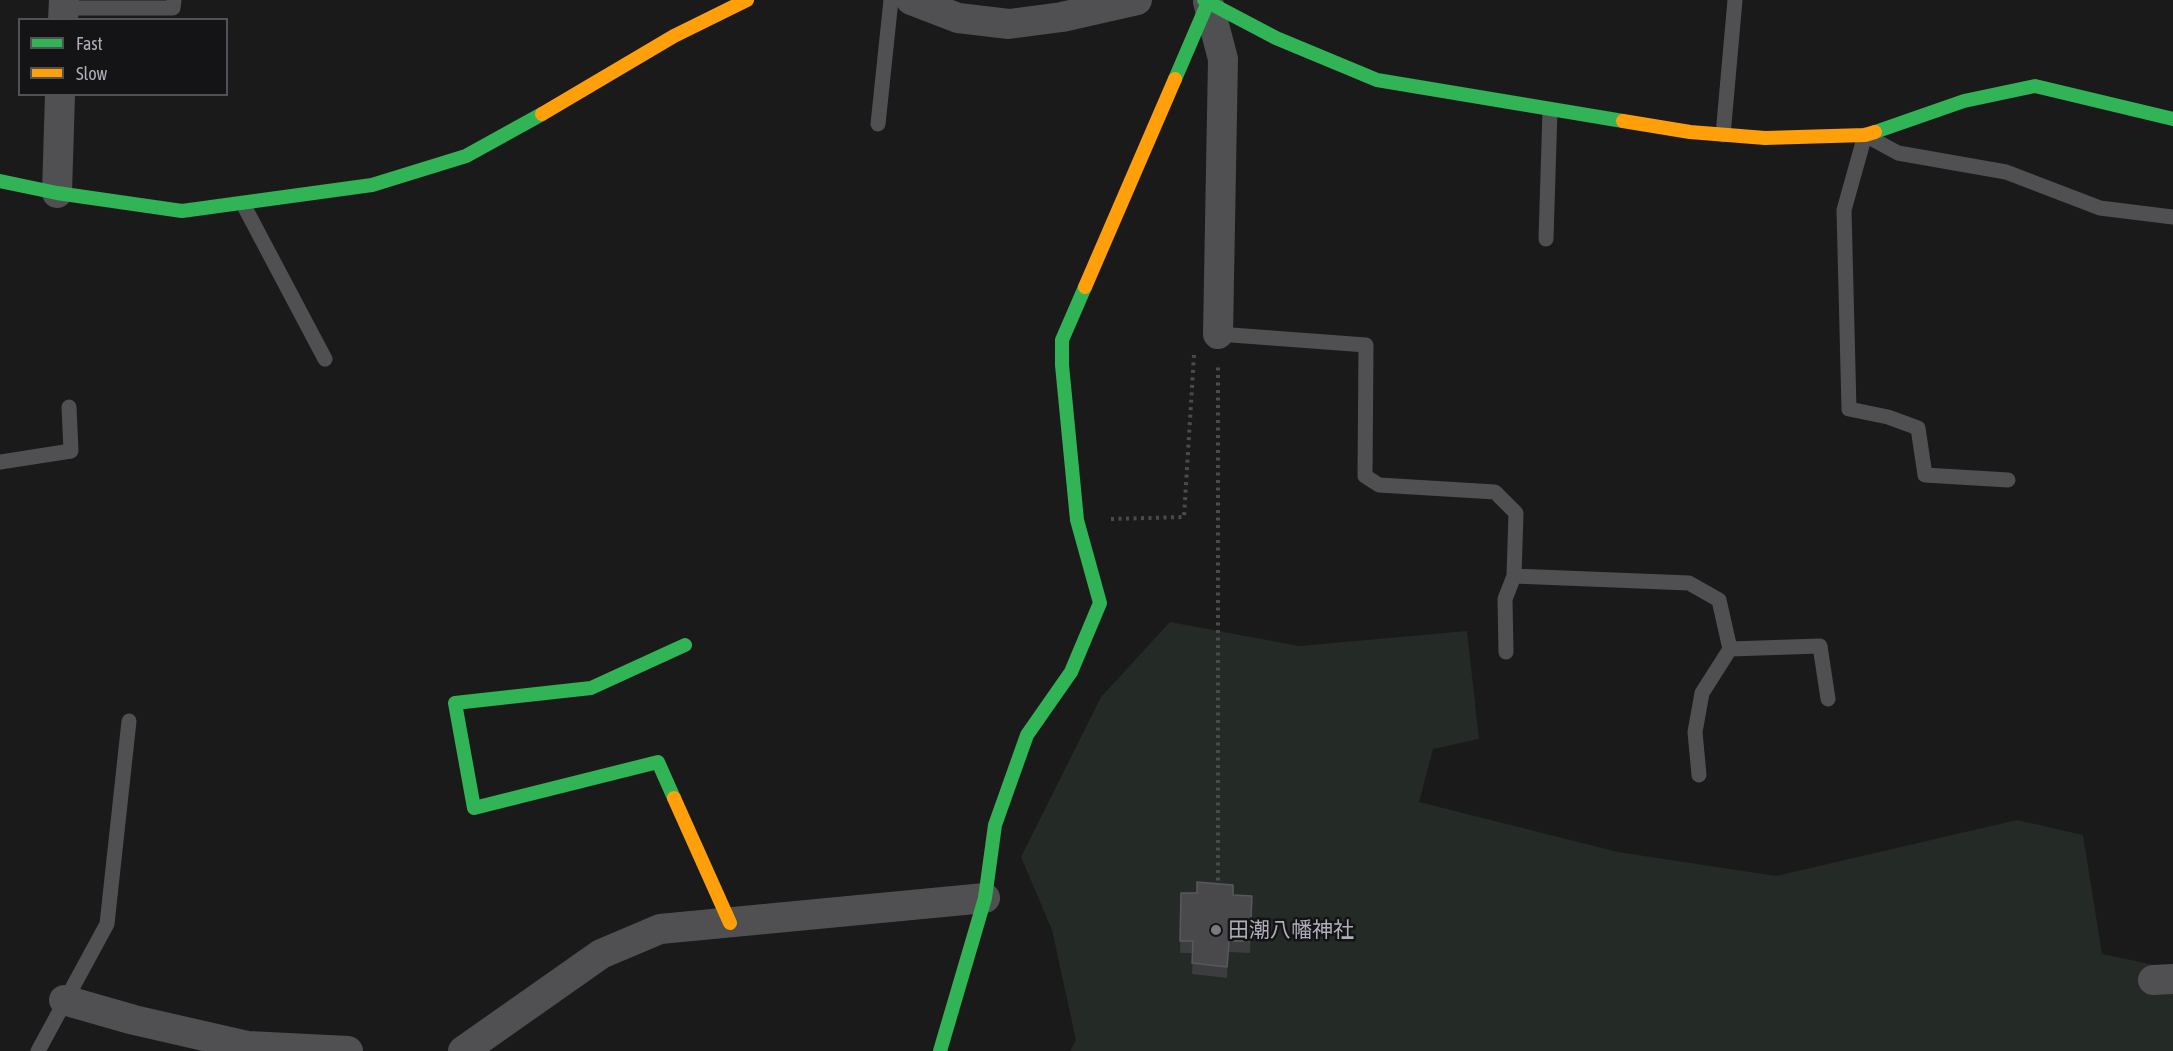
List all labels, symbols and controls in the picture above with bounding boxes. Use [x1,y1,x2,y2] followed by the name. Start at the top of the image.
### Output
[18,18,228,96] legend
[76,33,103,54] text: Fast
[76,63,107,84] text: Slow
[1228,917,1354,943] place label: 田潮八幡神社
[1209,923,1223,937] marker: 田潮八幡神社

